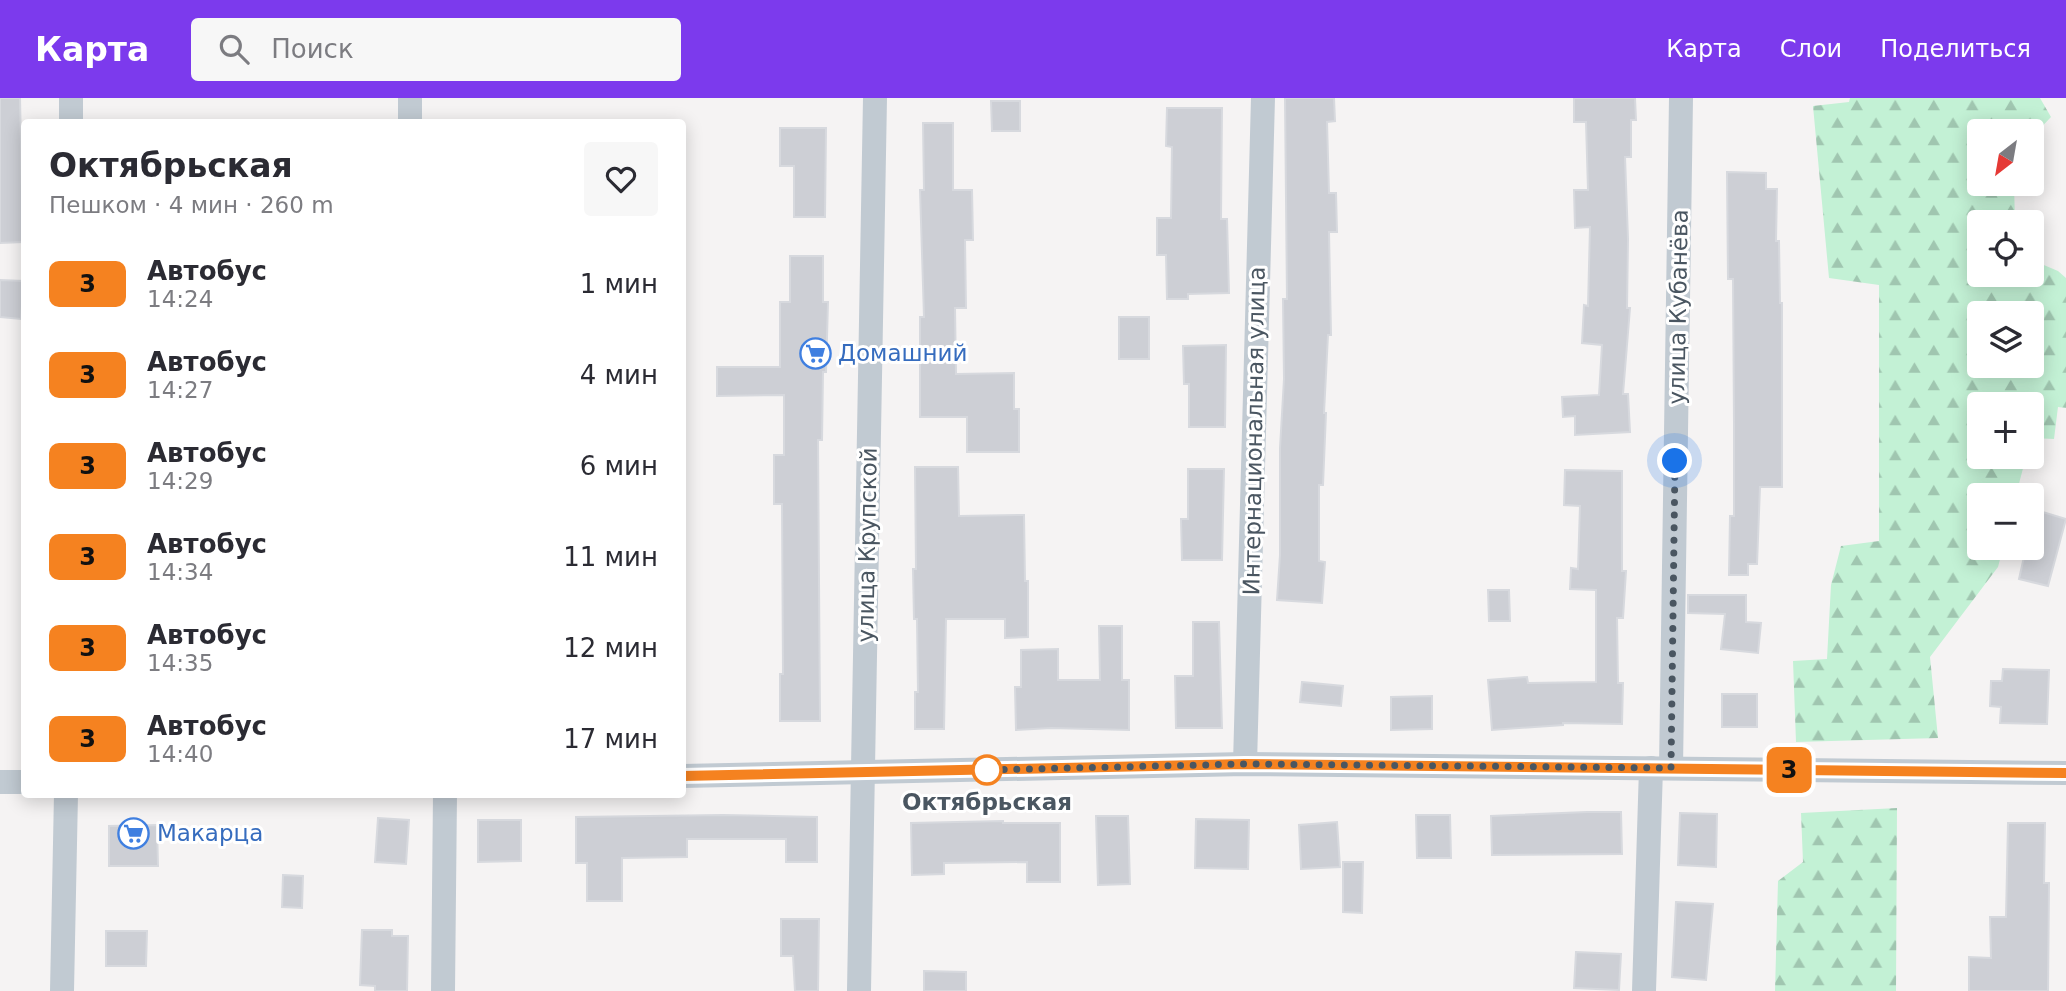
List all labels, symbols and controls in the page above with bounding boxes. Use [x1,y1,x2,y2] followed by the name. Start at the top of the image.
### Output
[191,18,681,81] search box
[35,30,149,69] text: Карта
[215,30,253,68] icon: search
[271,34,354,64] text: Поиск
[1666,35,1742,63] text: Карта
[1780,35,1842,63] text: Слои
[1880,35,2031,63] text: Поделиться
[1967,119,2044,196] north arrow
[1967,119,2044,560] map controls
[584,142,658,216] button: heart
[49,146,293,185] text: Октябрьская
[49,192,334,218] text: Пешком · 4 мин · 260 m
[1663,209,1693,405] street label: улица Кубанёва
[1967,210,2044,287] button: locate
[147,256,267,286] text: Автобус
[1238,266,1270,596] street label: Интернациональная улица
[580,269,658,299] text: 1 мин
[79,270,96,298] text: 3
[147,286,213,312] text: 14:24
[1967,301,2044,378] button: layers
[798,336,832,370] supermarket icon: Домашний
[838,340,967,366] place label: Домашний
[147,347,267,377] text: Автобус
[580,360,658,390] text: 4 мин
[79,361,96,389] text: 3
[147,377,213,403] text: 14:27
[1967,392,2044,469] button: +
[147,438,267,468] text: Автобус
[1657,443,1692,478] your location
[852,447,882,643] street label: улица Крупской
[580,451,658,481] text: 6 мин
[79,452,96,480] text: 3
[147,468,213,494] text: 14:29
[1967,483,2044,560] button: −
[147,529,267,559] text: Автобус
[563,542,658,572] text: 11 мин
[79,543,96,571] text: 3
[147,559,213,585] text: 14:34
[147,620,267,650] text: Автобус
[563,633,658,663] text: 12 мин
[79,634,96,662] text: 3
[147,650,213,676] text: 14:35
[147,711,267,741] text: Автобус
[563,724,658,754] text: 17 мин
[79,725,96,753] text: 3
[147,741,213,767] text: 14:40
[1766,747,1812,793] line badge: 3
[972,755,1002,785] marker: Октябрьская
[1781,756,1797,784] text: 3
[902,789,1072,815] place label: Октябрьская
[117,816,151,850] supermarket icon: Макарца
[157,820,263,846] place label: Макарца

